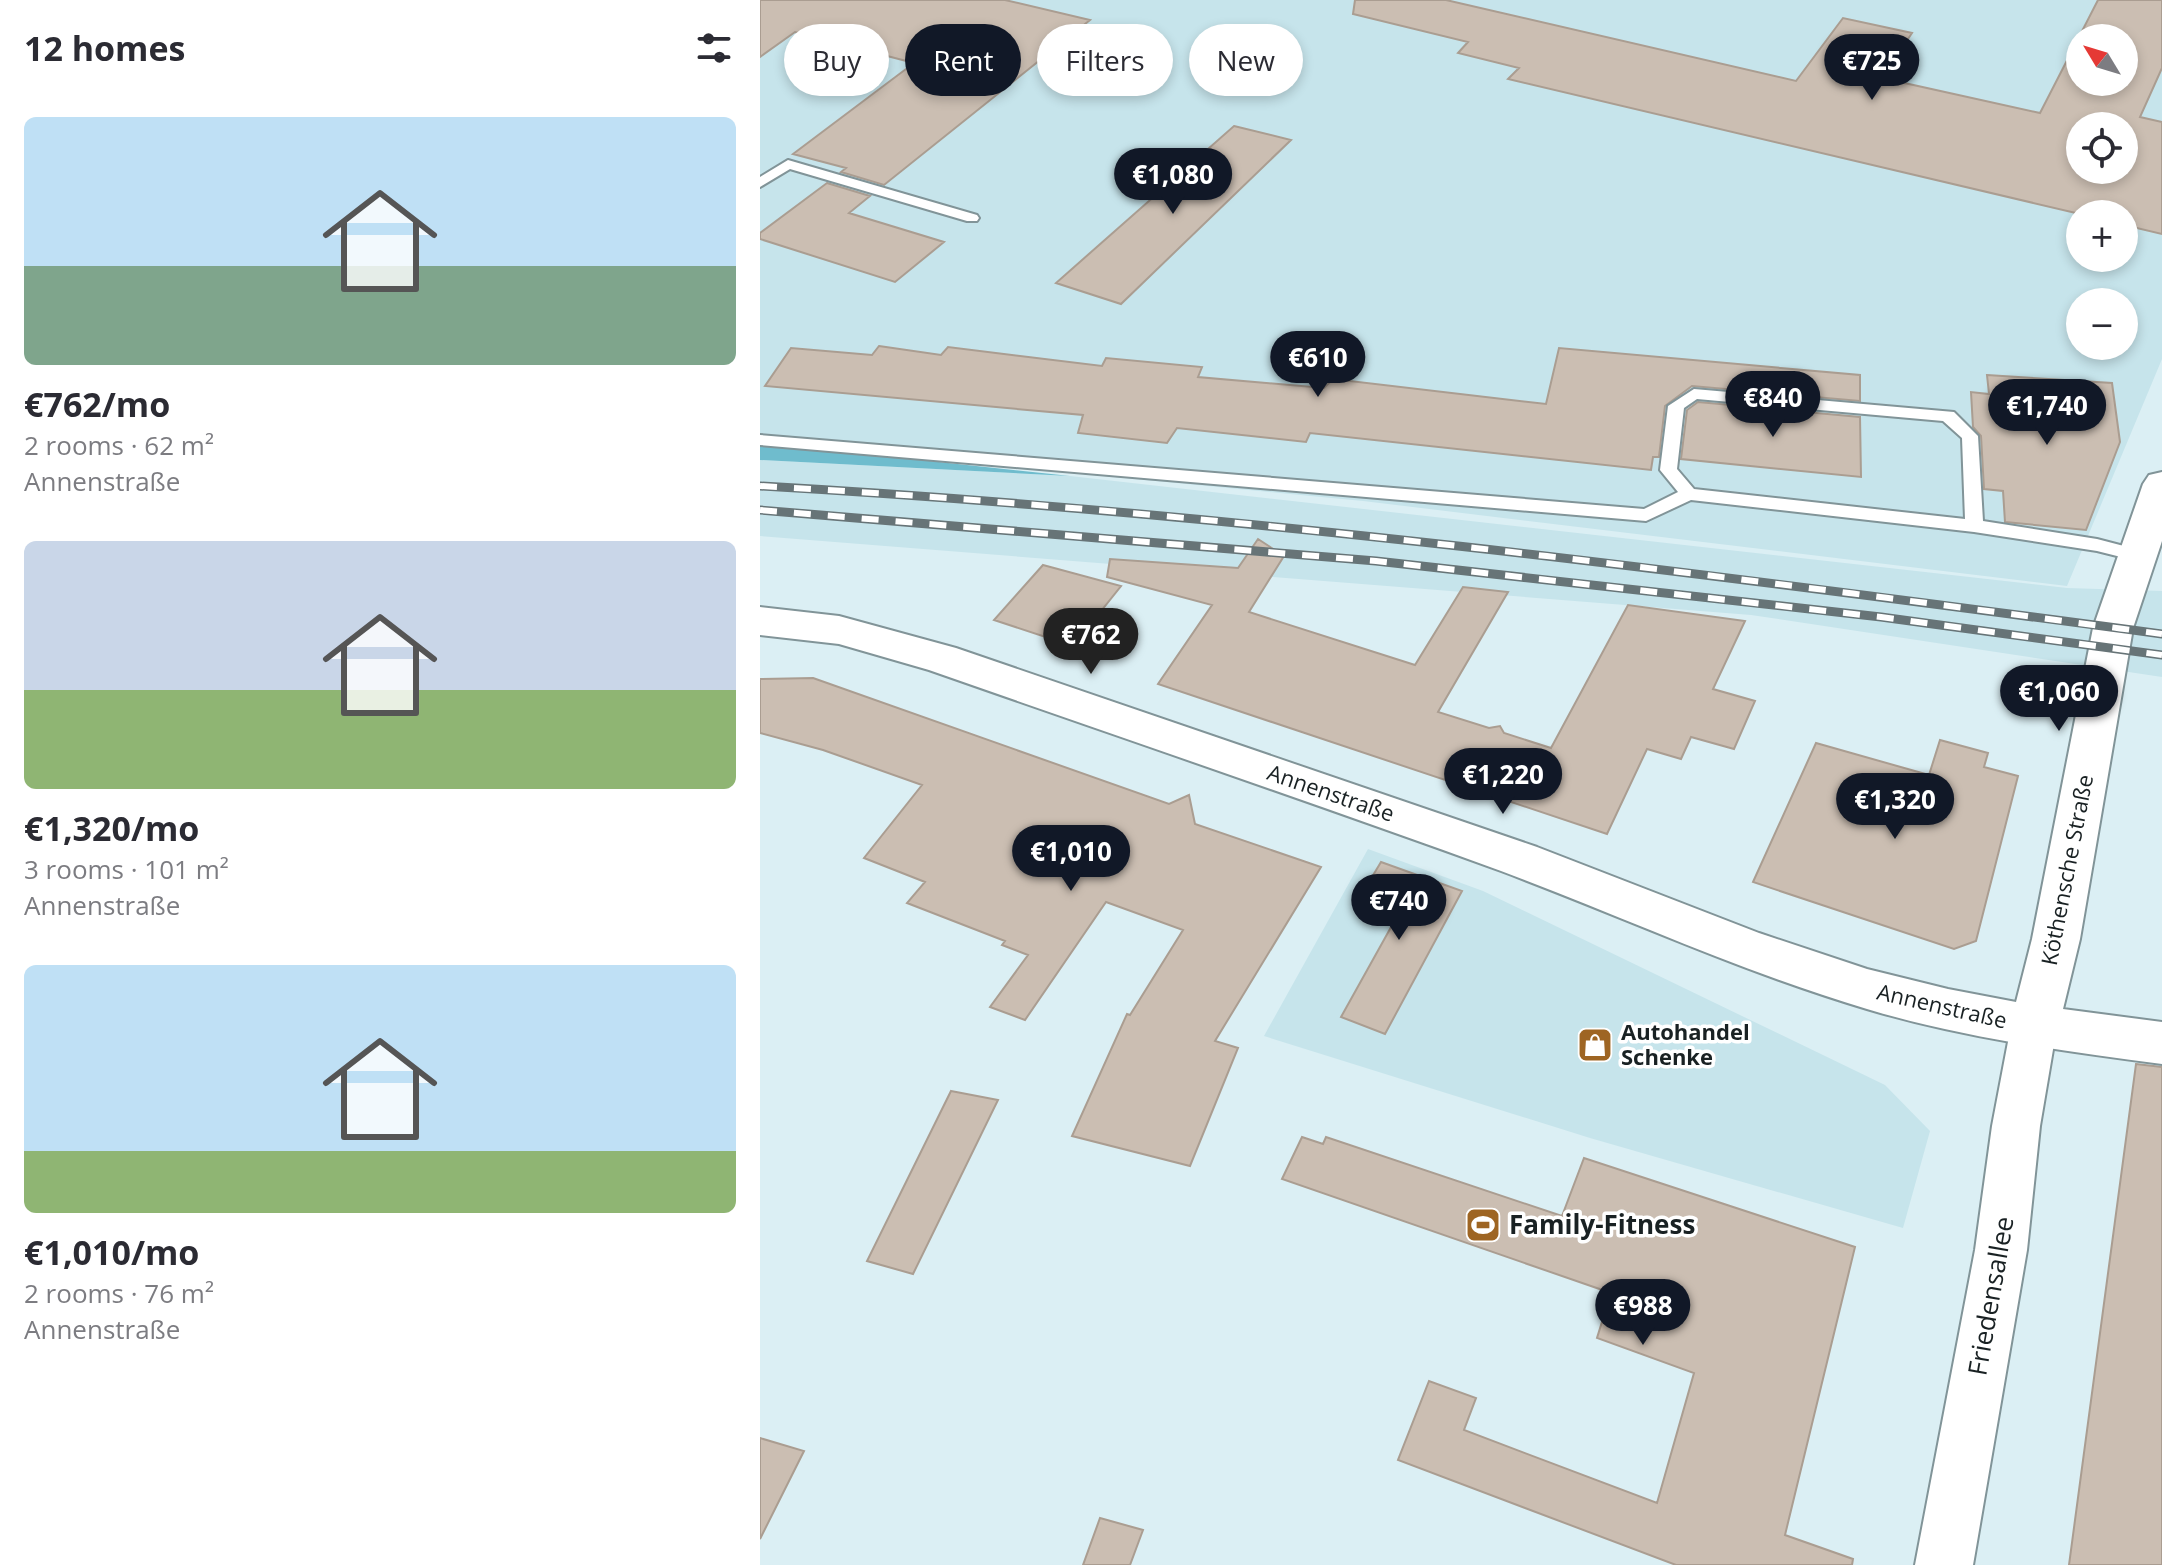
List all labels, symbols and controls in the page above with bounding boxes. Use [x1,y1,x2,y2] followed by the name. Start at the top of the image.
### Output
[784,24,889,96] chip: Buy
[905,24,1021,96] chip: Rent
[1037,24,1173,96] chip: Filters
[1189,24,1303,96] chip: New
[2066,24,2138,96] north arrow
[2066,24,2138,360] map controls
[24,25,185,71] text: 12 homes
[692,26,736,70] icon: filters
[1825,34,1919,102] pin: €725
[1842,42,1902,78] text: €725
[2066,112,2138,184] button: locate
[1108,148,1238,216] pin: €1,080
[1132,156,1214,192] text: €1,080
[308,169,452,313] icon: home
[2066,200,2138,272] button: +
[2066,288,2138,360] button: −
[1271,331,1365,399] pin: €610
[1288,339,1348,375] text: €610
[1726,371,1820,439] pin: €840
[1743,379,1803,415] text: €840
[1982,379,2112,447] pin: €1,740
[24,381,170,427] text: €762/mo
[2006,387,2088,423] text: €1,740
[24,427,214,463] text: 2 rooms · 62 m²
[24,463,180,499] text: Annenstraße
[308,593,452,737] icon: home
[1044,608,1138,676] pin: €762
[1061,616,1121,652] text: €762
[1994,665,2124,733] pin: €1,060
[2018,673,2100,709] text: €1,060
[1438,748,1568,816] pin: €1,220
[1264,756,1399,828] street label: Annenstraße
[1462,756,1544,792] text: €1,220
[2033,772,2099,968] street label: Köthensche Straße
[1830,773,1960,841] pin: €1,320
[1854,781,1936,817] text: €1,320
[24,805,199,851] text: €1,320/mo
[1006,825,1136,893] pin: €1,010
[1030,833,1112,869] text: €1,010
[24,851,229,887] text: 3 rooms · 101 m²
[1352,874,1446,942] pin: €740
[1369,882,1429,918] text: €740
[24,887,180,923] text: Annenstraße
[1874,976,2010,1035] street label: Annenstraße
[1621,1016,1750,1071] place label: Autohandel Schenke
[308,1017,452,1161] icon: home
[1576,1026,1614,1064] shop icon: Autohandel Schenke
[1464,1206,1502,1244] sports icon: Family-Fitness
[1509,1206,1695,1242] place label: Family-Fitness
[1958,1214,2022,1378] street label: Friedensallee
[24,1229,199,1275] text: €1,010/mo
[24,1275,214,1311] text: 2 rooms · 76 m²
[1596,1279,1690,1347] pin: €988
[1613,1287,1673,1323] text: €988
[24,1311,180,1347] text: Annenstraße

